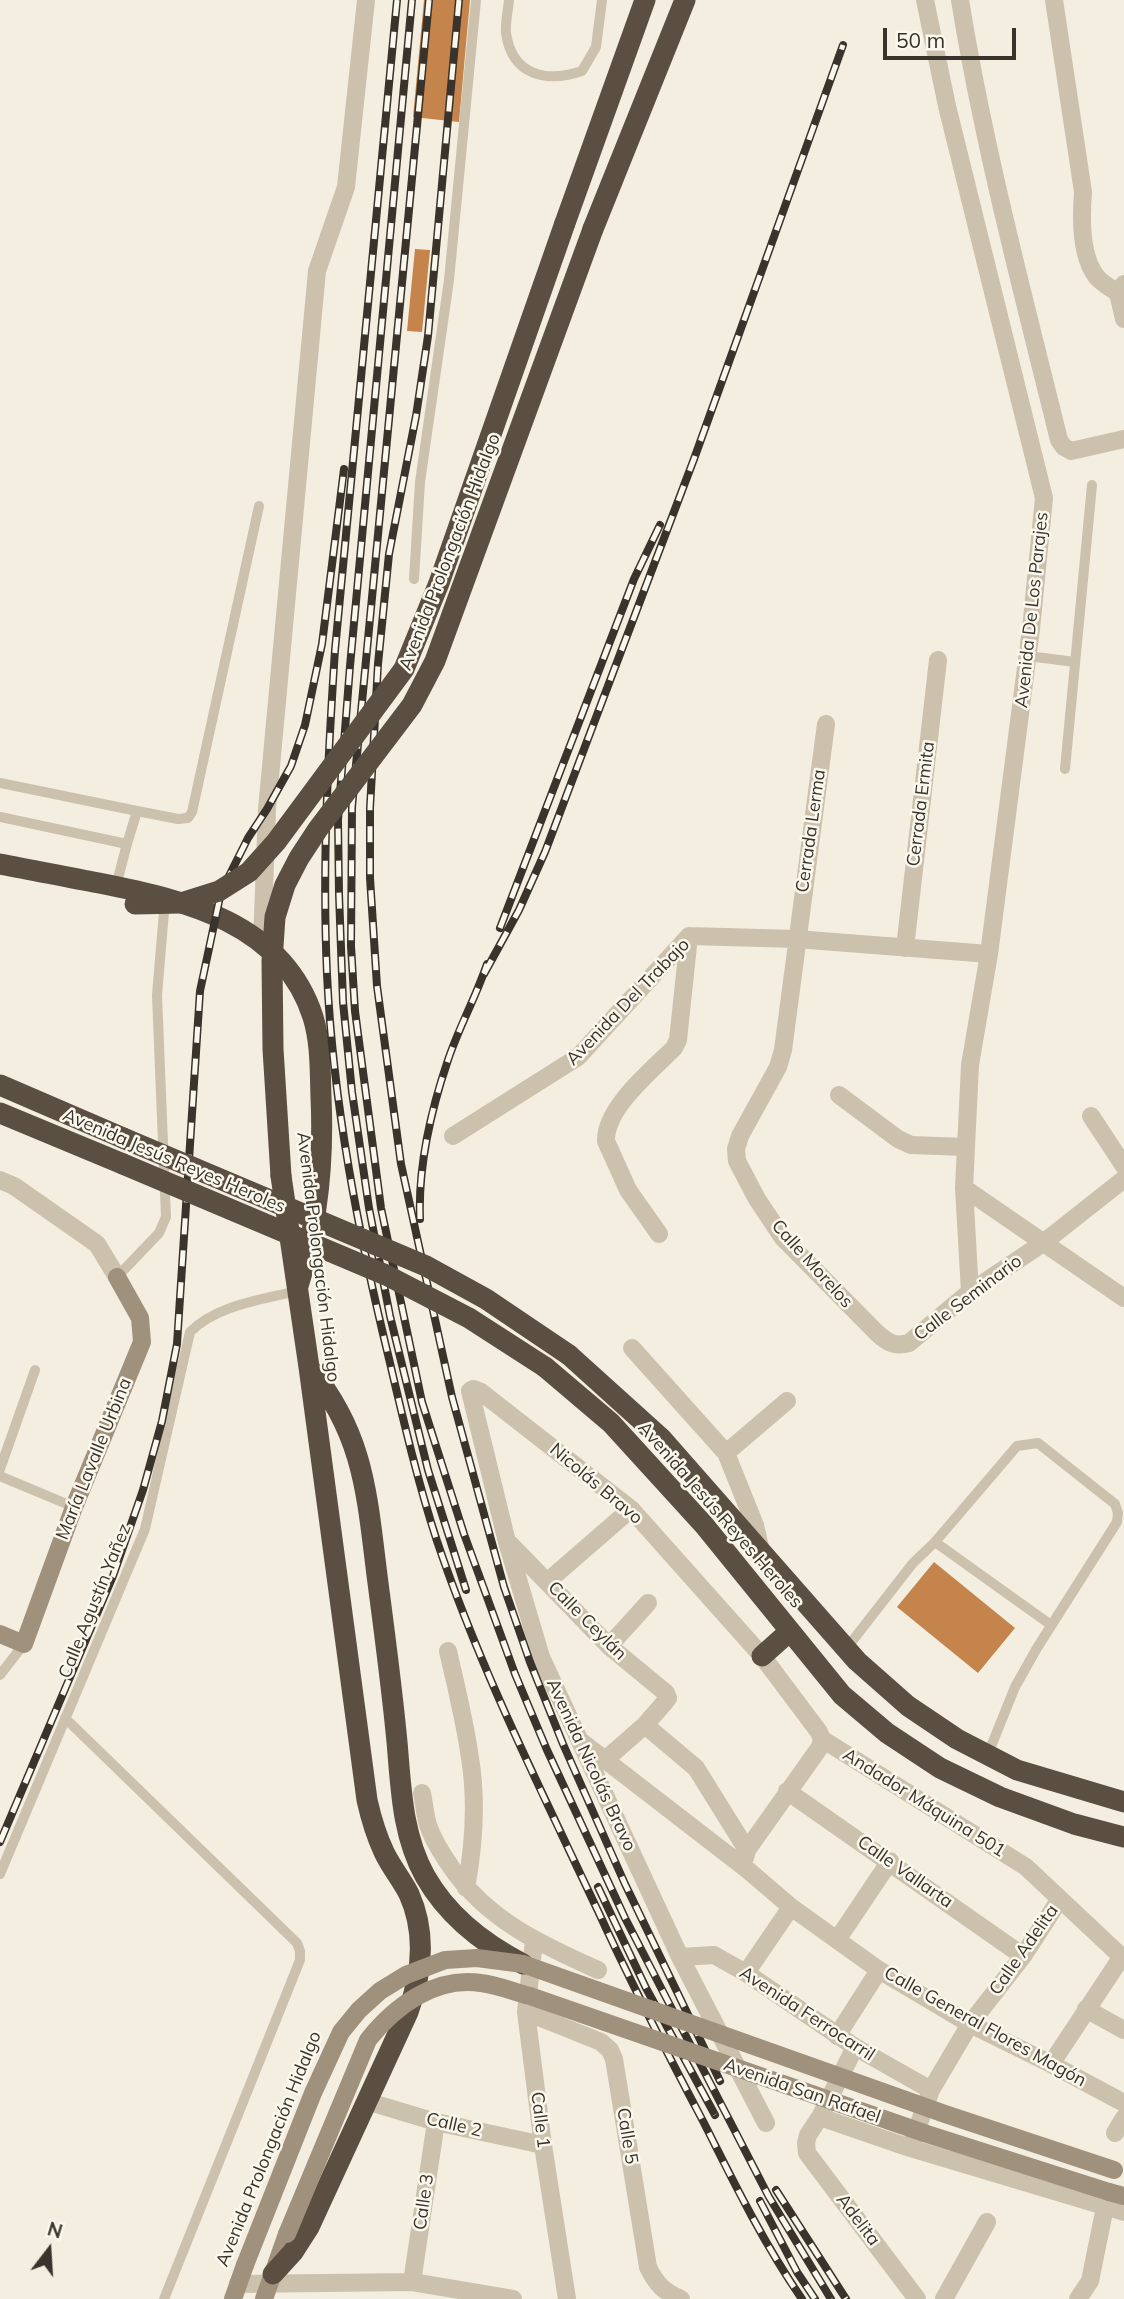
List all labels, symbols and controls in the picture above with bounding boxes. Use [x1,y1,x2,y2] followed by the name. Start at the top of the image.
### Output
[886,14,1019,58] scale bar
[896,27,945,53] text: 50 m
[395,431,505,673] street label: Avenida Prolongación Hidalgo
[1011,511,1053,709] street label: Avenida De Los Parajes
[903,740,939,868] street label: Cerrada Ermita
[792,768,830,894] street label: Cerrada Lerma
[562,934,694,1070] street label: Avenida Del Trabajo
[59,1104,289,1218] street label: Avenida Jesús Reyes Heroles
[292,1131,344,1383] street label: Avenida Prolongación Hidalgo
[767,1215,857,1313] street label: Calle Morelos
[910,1250,1026,1346] street label: Calle Seminario
[52,1375,136,1543] street label: María Lavalle Urbina
[633,1417,807,1613] street label: Avenida Jesús Reyes Heroles
[545,1439,647,1529] street label: Nicolás Bravo
[54,1521,136,1681] street label: Calle Agustín Yañez
[543,1577,631,1665] street label: Calle Ceylán
[542,1675,640,1855] street label: Avenida Nicolás Bravo
[839,1744,1009,1862] street label: Andador Máquina 501
[853,1831,957,1913] street label: Calle Vallarta
[985,1901,1063,1999] street label: Calle Adelita
[735,1962,879,2066] street label: Avenida Ferrocarril
[880,1962,1090,2092] street label: Calle General Flores Magón
[212,2028,326,2270] street label: Avenida Prolongación Hidalgo
[721,2054,883,2128] street label: Avenida San Rafael
[526,2091,554,2149] street label: Calle 1
[612,2106,642,2166] street label: Calle 5
[424,2108,484,2142] street label: Calle 2
[409,2172,439,2232] street label: Calle 3
[832,2190,884,2250] street label: Adelita
[14,2215,84,2285] north arrow
[45,2216,66,2243] text: N

